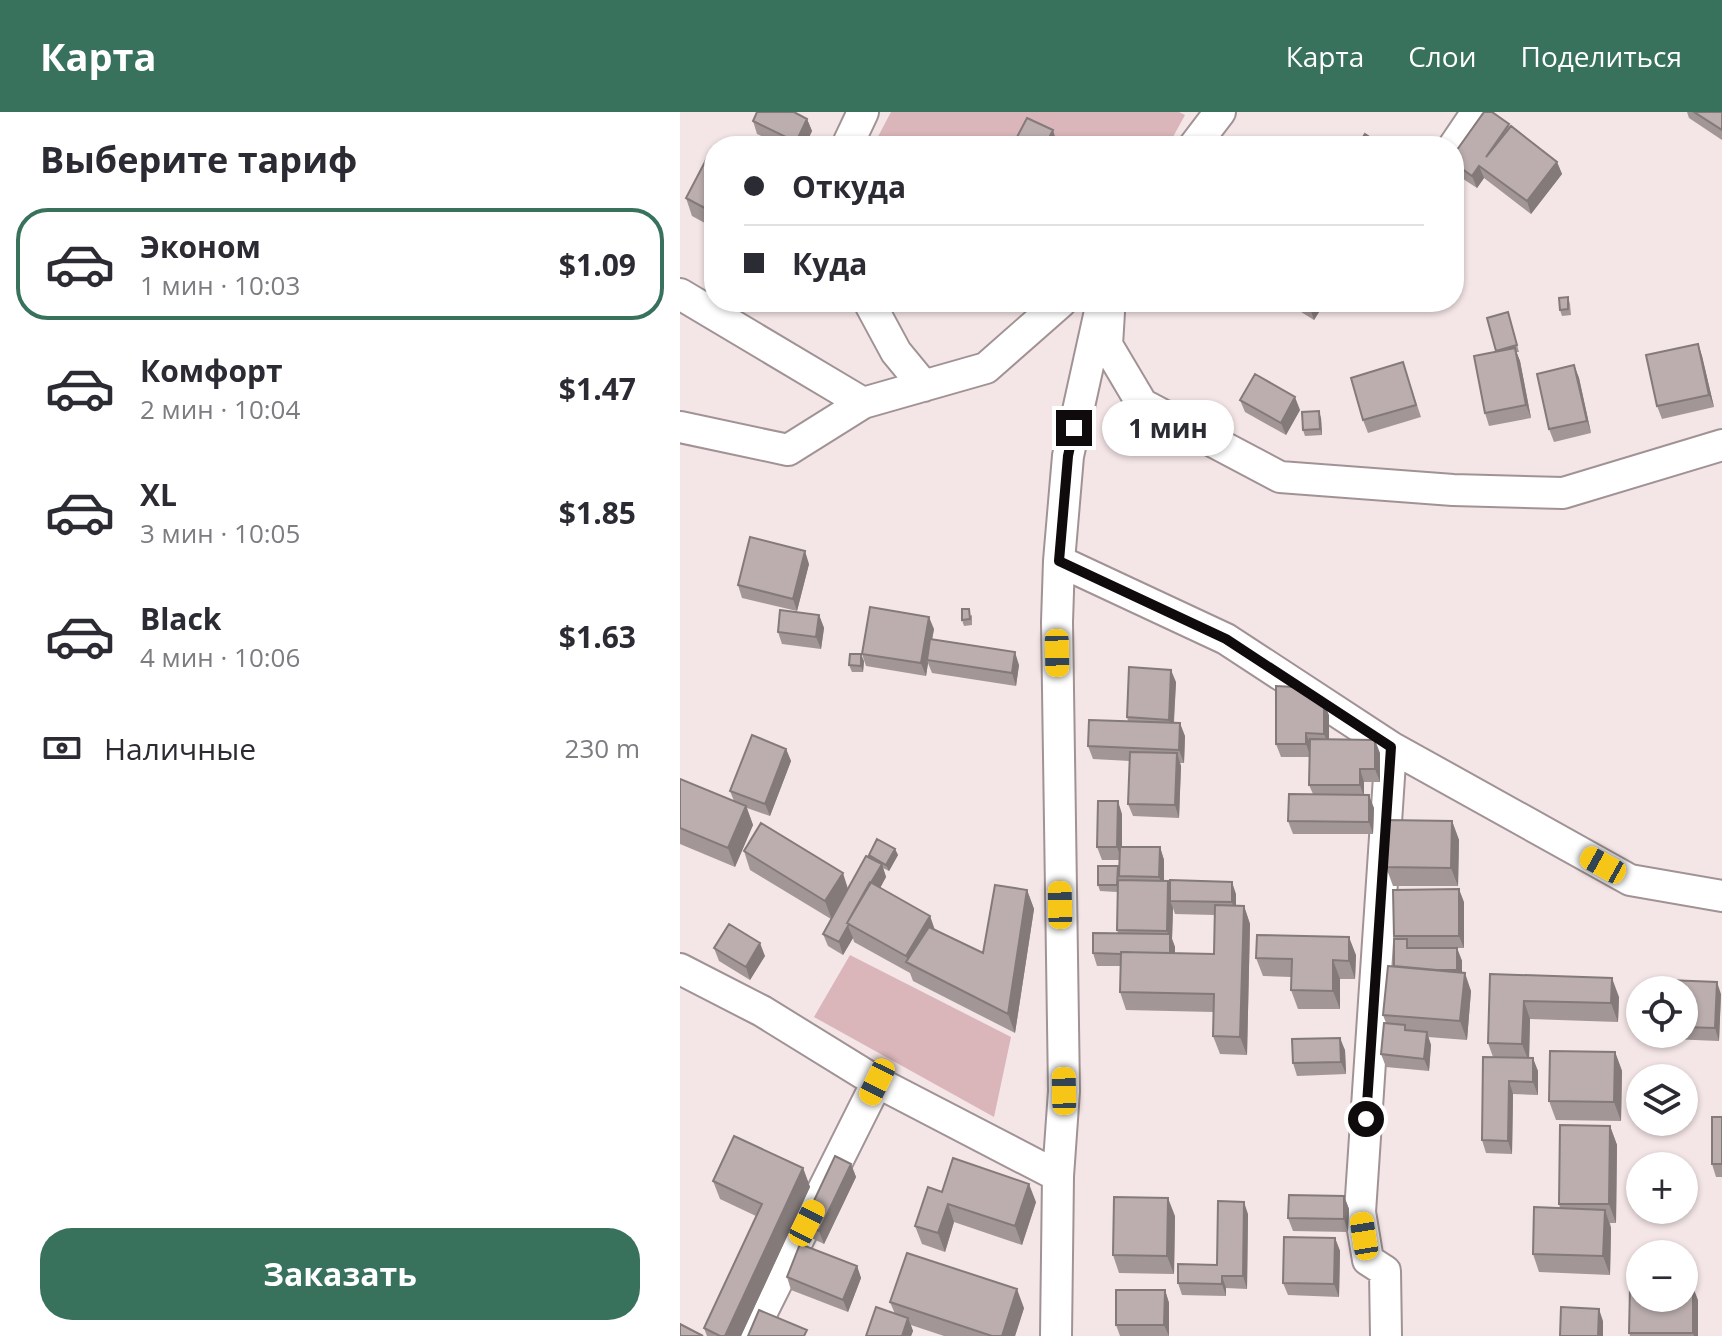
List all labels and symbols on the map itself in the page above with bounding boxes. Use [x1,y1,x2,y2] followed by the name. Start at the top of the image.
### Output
[1102,400,1234,456] callout: 1 мин
[1056,410,1092,446] route end
[1045,629,1069,677] car
[1576,843,1630,887] car
[1048,881,1072,929] car
[856,1055,898,1109] car
[1052,1067,1076,1115] car
[1348,1101,1384,1137] route start
[785,1196,829,1250] car
[1348,1210,1380,1262] car

